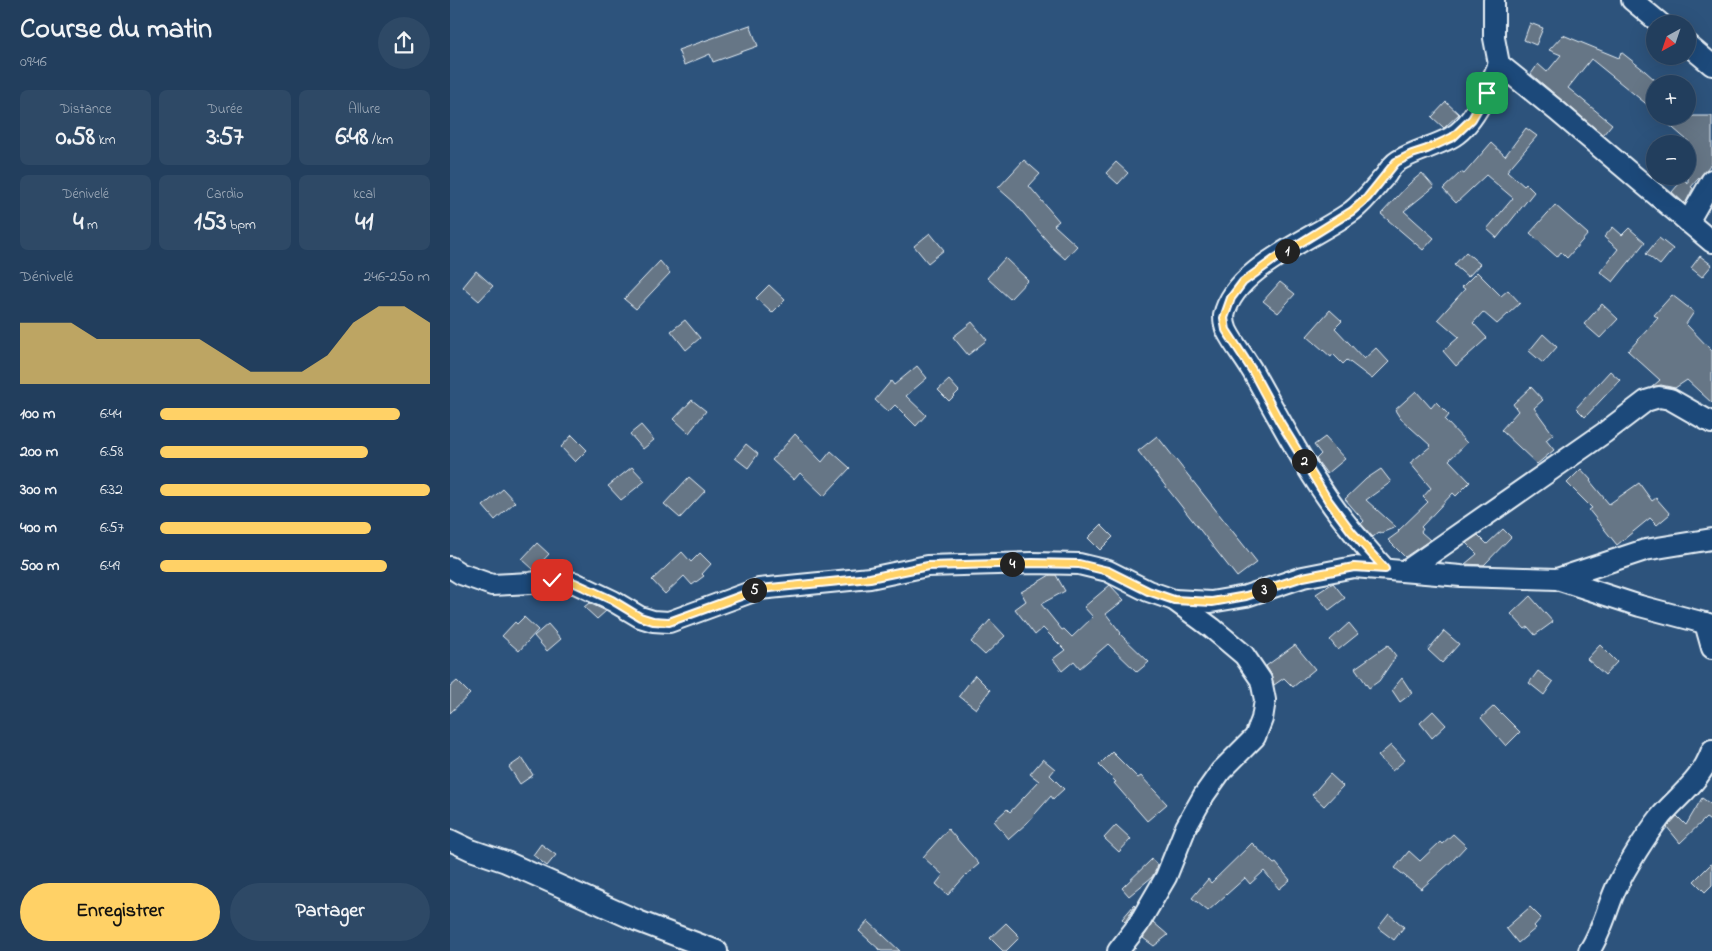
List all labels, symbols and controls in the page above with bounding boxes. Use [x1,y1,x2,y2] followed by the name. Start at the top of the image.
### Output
[20,10,212,51] text: Course du matin
[1646,15,1696,65] north arrow
[1646,15,1696,185] map controls
[378,17,430,69] button: share
[20,50,47,74] text: 09:46
[1466,72,1508,114] pin
[1646,75,1696,125] button: +
[1473,79,1501,107] icon: arrive
[60,99,111,120] text: Distance
[207,99,243,120] text: Durée
[348,99,380,120] text: Allure
[56,120,95,156] text: 0.58
[206,120,244,156] text: 3:57
[335,120,368,156] text: 6:48
[95,130,116,151] text: km
[368,130,393,151] text: /km
[1646,135,1696,185] button: −
[62,184,109,205] text: Dénivelé
[206,184,244,205] text: Cardio
[353,184,375,205] text: kcal
[73,205,84,241] text: 4
[194,205,227,241] text: 153
[355,205,373,241] text: 41
[84,215,98,236] text: m
[227,215,256,236] text: bpm
[1274,238,1300,264] pin: 1
[1285,241,1290,262] text: 1
[20,265,73,289] text: Dénivelé
[363,265,430,289] text: 246–250 m
[20,402,55,426] text: 100 m
[100,402,122,426] text: 6:44
[20,440,58,464] text: 200 m
[100,440,124,464] text: 6:58
[1292,448,1316,474] pin: 2
[1301,451,1308,472] text: 2
[20,478,57,502] text: 300 m
[100,478,123,502] text: 6:32
[20,516,57,540] text: 400 m
[100,516,124,540] text: 6:57
[1000,552,1024,576] pin: 4
[20,554,59,578] text: 500 m
[100,554,120,578] text: 6:49
[1010,554,1015,575] text: 4
[531,559,573,601] pin
[538,566,566,594] icon: check
[742,578,766,602] pin: 5
[1252,578,1276,602] pin: 3
[750,580,759,601] text: 5
[1262,580,1267,601] text: 3
[20,883,220,941] button: Enregistrer
[230,883,430,941] button: Partager

